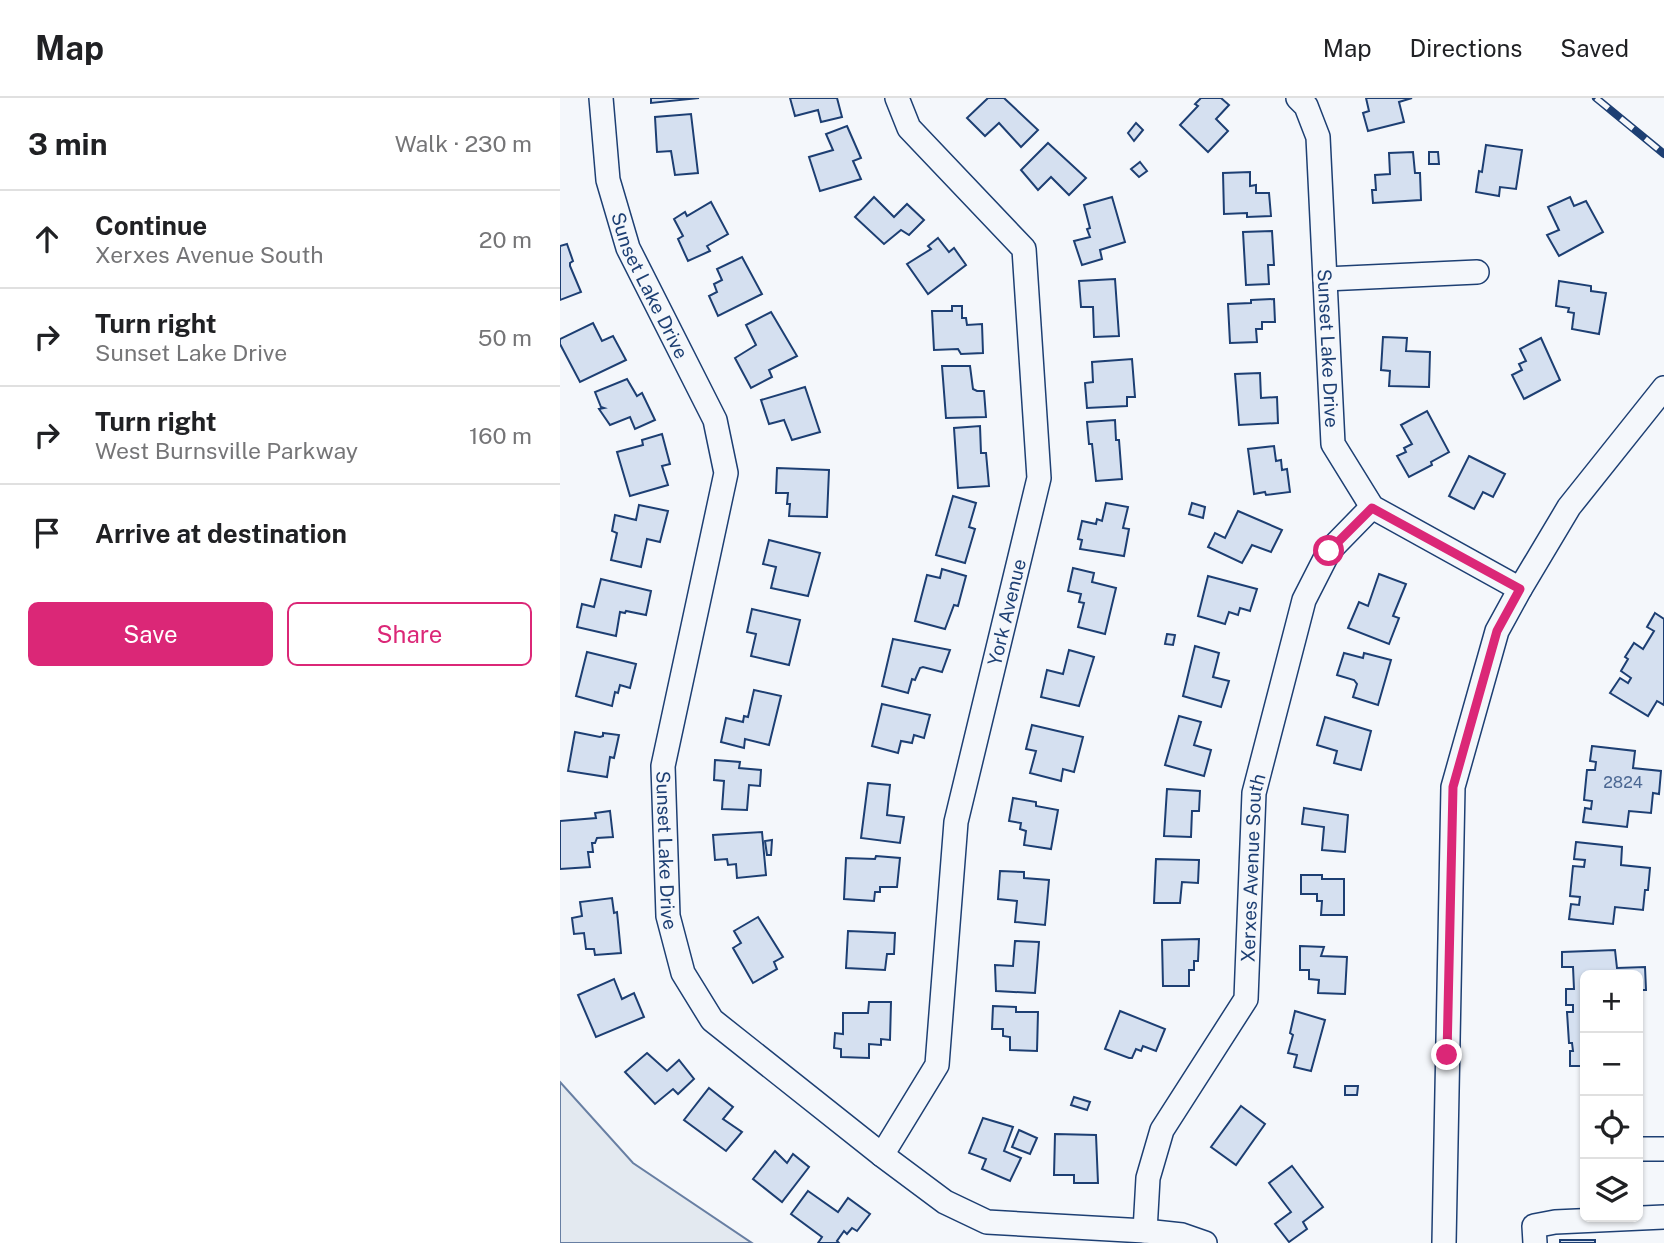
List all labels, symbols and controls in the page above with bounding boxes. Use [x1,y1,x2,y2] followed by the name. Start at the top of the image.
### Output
[35,29,104,67] text: Map
[1323,34,1372,62] text: Map
[1410,34,1522,62] text: Directions
[1560,34,1629,62] text: Saved
[28,126,107,162] text: 3 min
[395,130,532,157] text: Walk · 230 m
[95,210,207,241] text: Continue
[607,210,693,362] street label: Sunset Lake Drive
[28,220,66,258] icon: ahead
[479,226,532,253] text: 20 m
[95,241,324,268] text: Xerxes Avenue South
[1313,268,1343,428] street label: Sunset Lake Drive
[95,308,217,339] text: Turn right
[28,318,66,356] icon: right
[478,324,532,351] text: 50 m
[95,339,287,366] text: Sunset Lake Drive
[95,406,217,437] text: Turn right
[28,416,66,454] icon: right
[469,422,532,449] text: 160 m
[95,437,358,464] text: West Burnsville Parkway
[28,514,66,552] icon: arrive
[95,518,347,549] text: Arrive at destination
[1313,535,1344,566] route start
[983,557,1030,668] street label: York Avenue
[28,602,273,666] button: Save
[287,602,532,666] button: Share
[652,770,682,932] street label: Sunset Lake Drive
[1236,771,1270,963] street label: Xerxes Avenue South
[1603,773,1643,792] house number: 2824
[1580,970,1643,1222] map controls
[1580,970,1643,1033] button: +
[1580,1033,1643,1096] button: −
[1431,1039,1462,1070] route end
[1580,1096,1643,1159] button: locate
[1580,1159,1643,1222] button: layers

